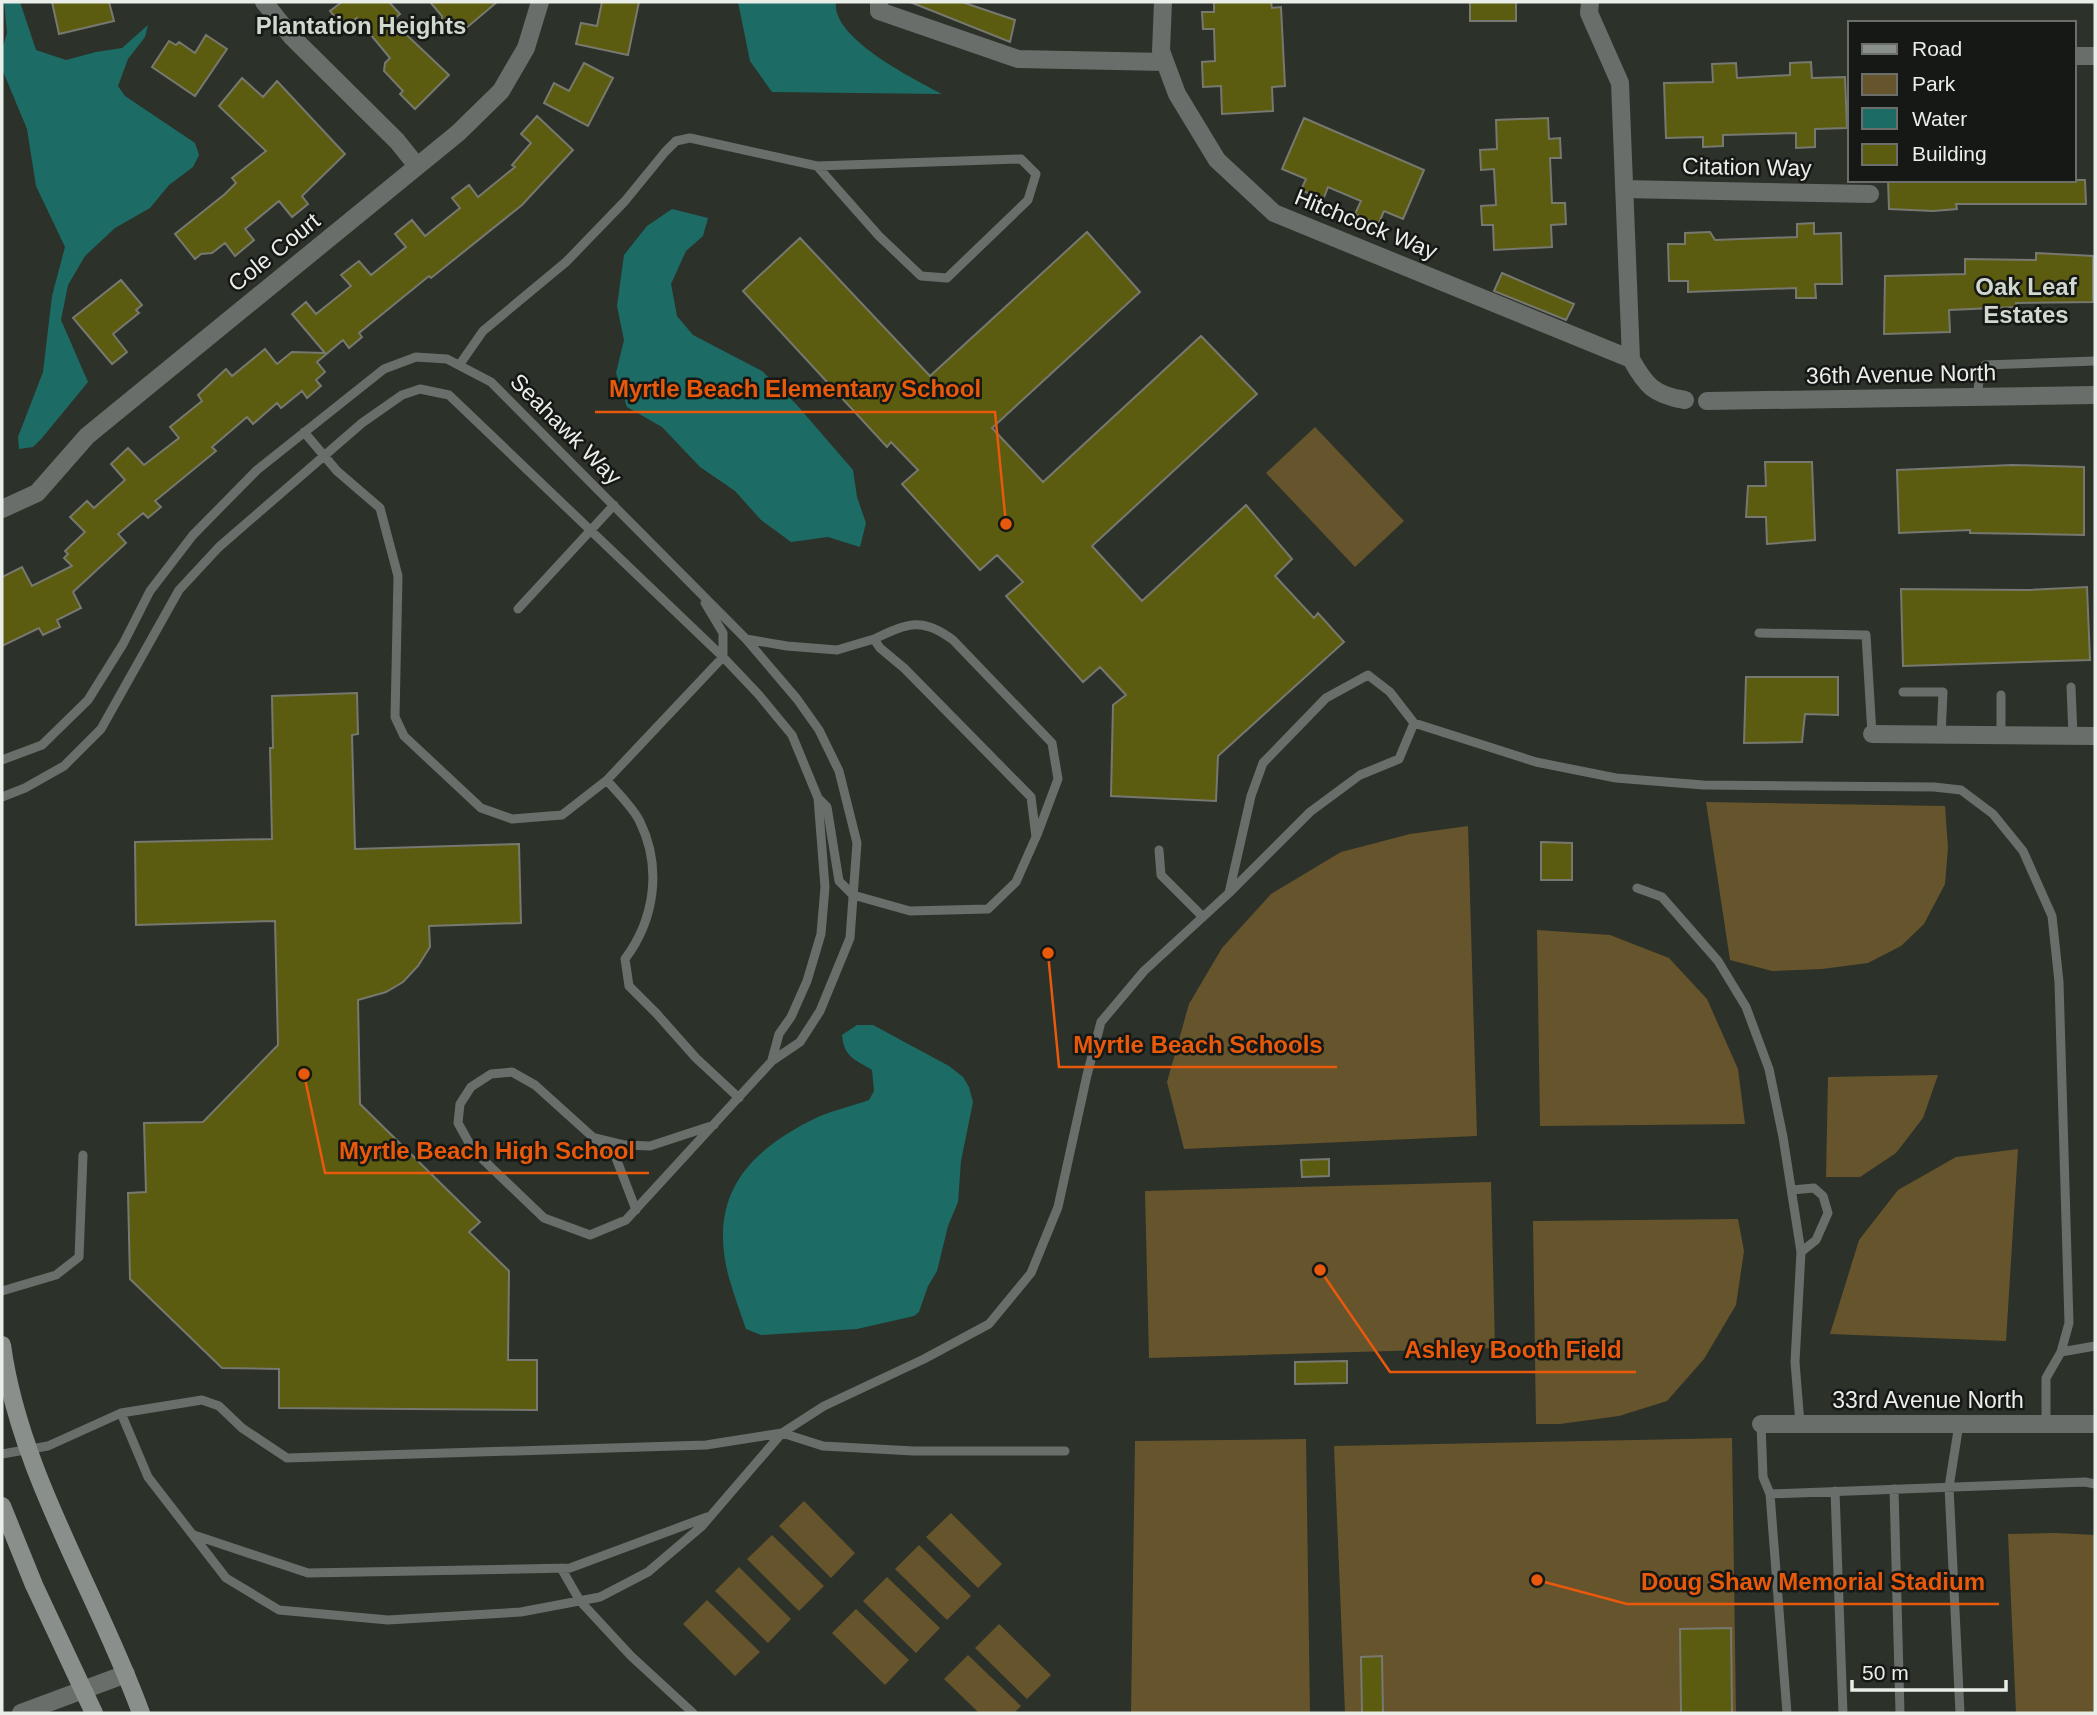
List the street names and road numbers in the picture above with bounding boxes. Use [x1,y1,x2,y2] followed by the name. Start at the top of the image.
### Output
[1682,153,1812,181] street label: Citation Way
[1291,184,1441,265] street label: Hitchcock Way
[223,207,325,297] street label: Cole Court
[1806,359,1996,389] street label: 36th Avenue North
[505,368,627,490] street label: Seahawk Way
[1832,1387,2024,1413] street label: 33rd Avenue North

